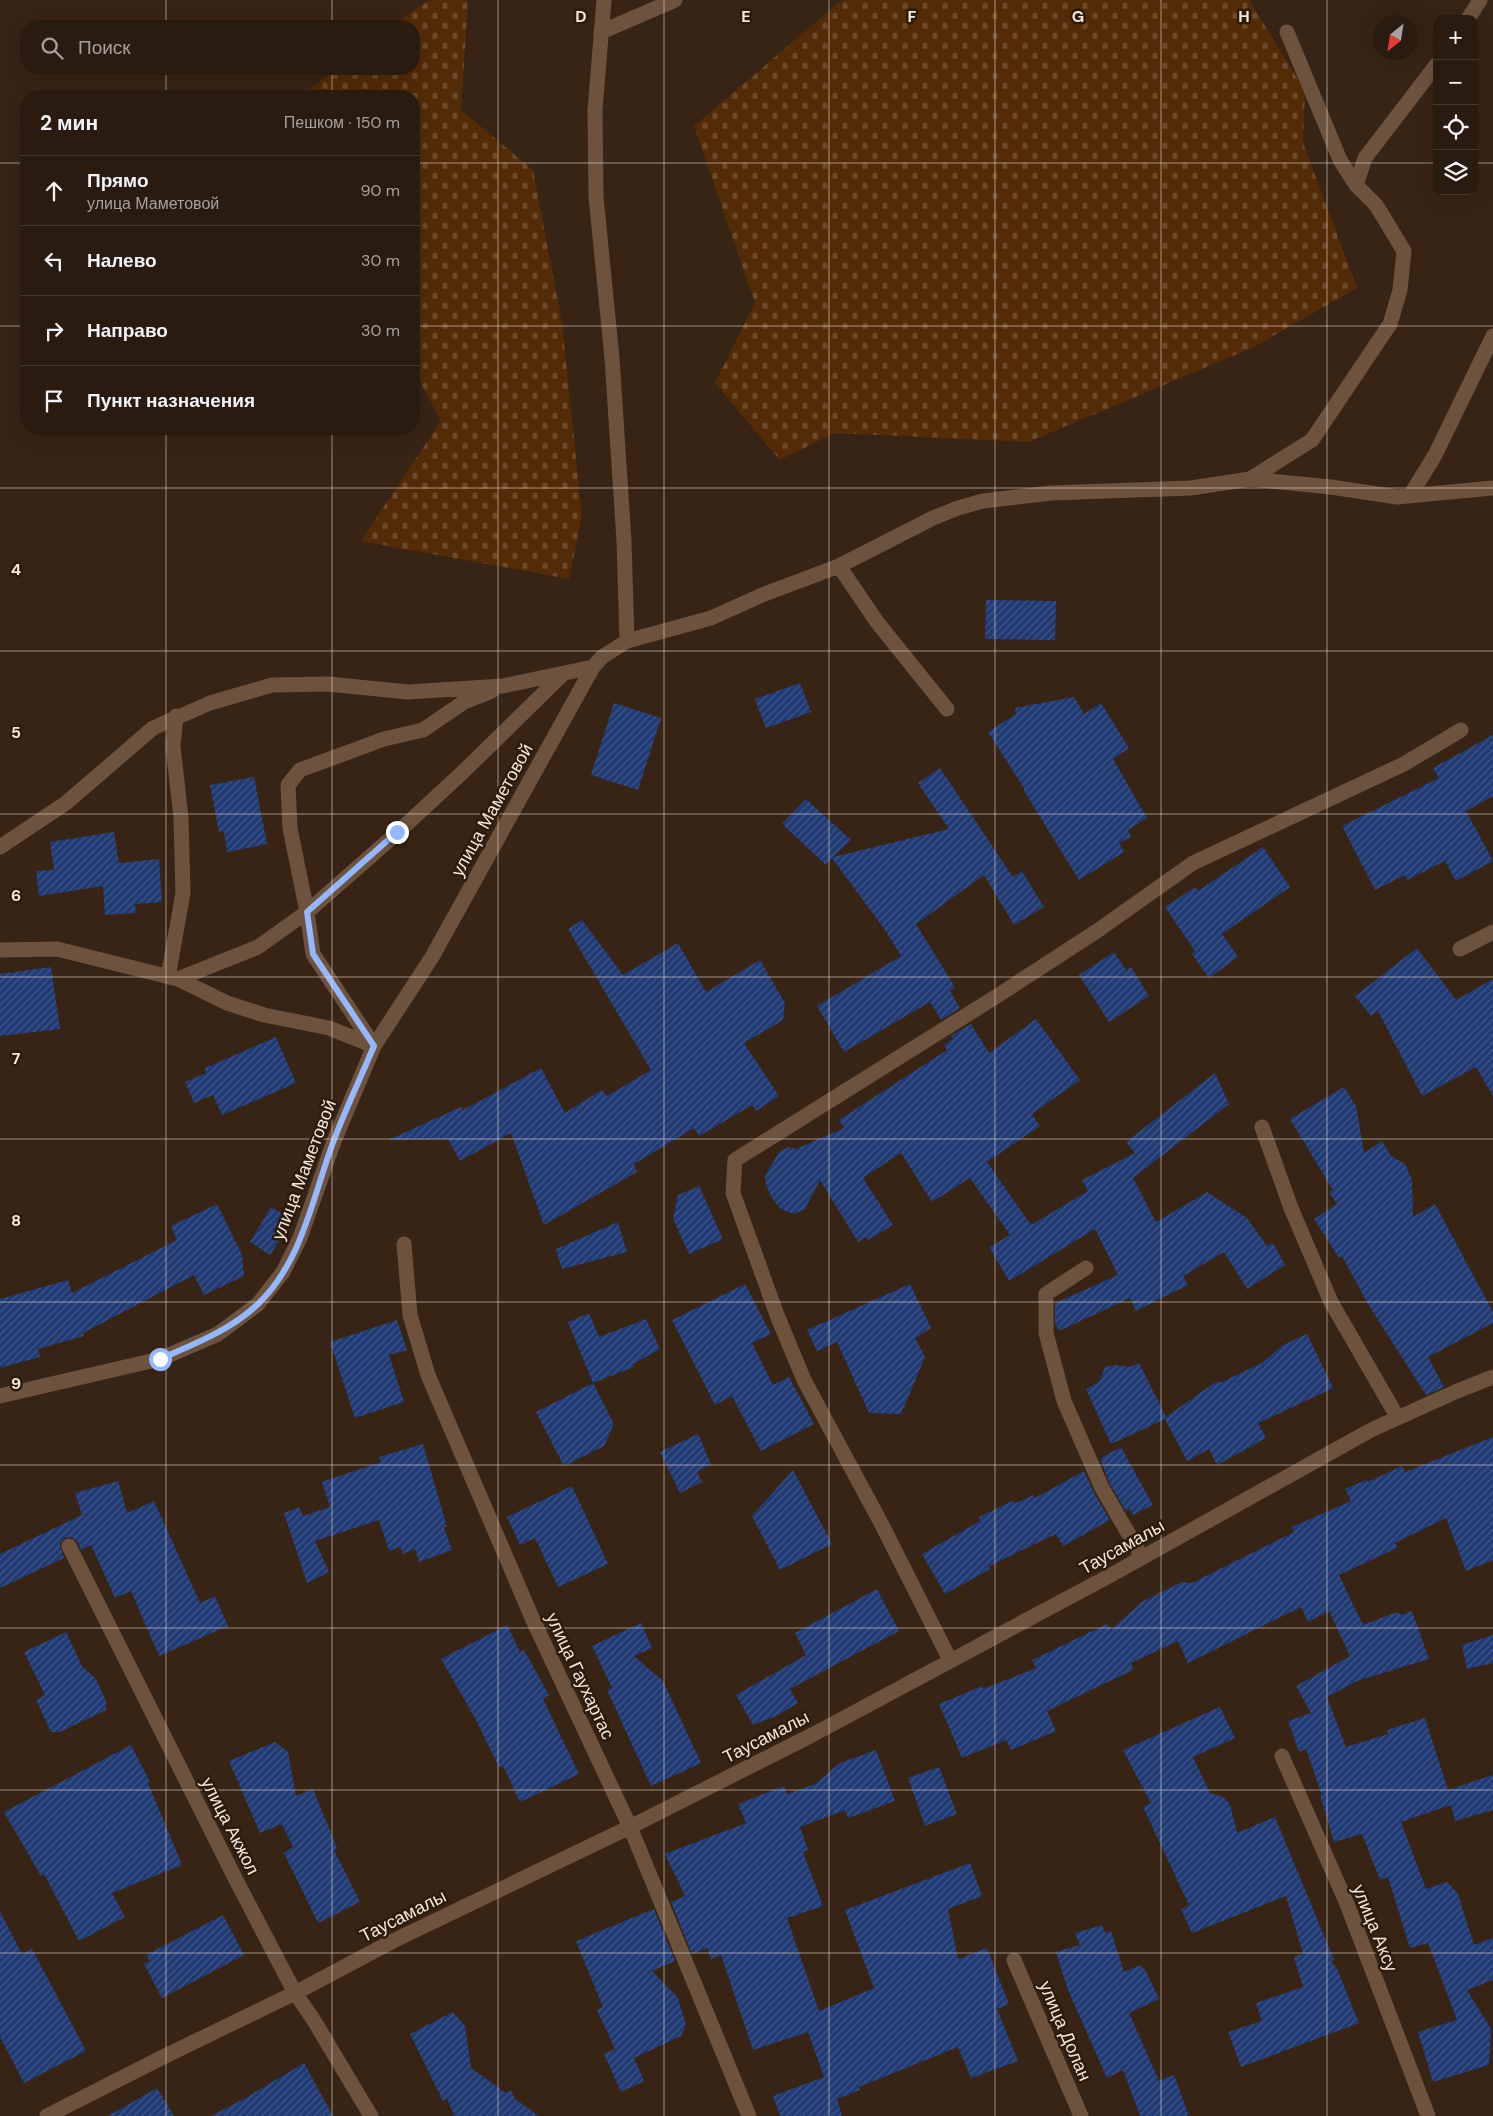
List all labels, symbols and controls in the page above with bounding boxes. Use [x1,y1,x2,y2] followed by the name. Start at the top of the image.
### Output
[575,6,587,27] text: D
[741,6,751,27] text: E
[908,6,917,27] text: F
[1072,6,1084,27] text: G
[1238,6,1250,27] text: H
[1373,15,1418,60] north arrow
[1433,15,1478,195] map controls
[1433,15,1478,60] button: +
[20,20,420,75] search box
[38,34,66,62] icon: search
[78,35,131,60] text: Поиск
[1433,60,1478,105] button: −
[1433,105,1478,150] button: locate
[40,109,98,137] text: 2 мин
[284,112,400,133] text: Пешком · 150 m
[1433,150,1478,195] button: layers
[87,168,149,193] text: Прямо
[40,177,68,205] icon: ahead
[360,180,400,201] text: 90 m
[87,193,219,214] text: улица Маметовой
[40,247,68,275] icon: left
[87,248,157,273] text: Налево
[361,250,400,271] text: 30 m
[40,317,68,345] icon: right
[87,318,168,343] text: Направо
[361,320,400,341] text: 30 m
[40,387,68,415] icon: arrive
[87,388,255,413] text: Пункт назначения
[11,559,21,580] text: 4
[11,722,21,743] text: 5
[445,739,539,881] street label: улица Маметовой
[386,821,409,844] route end
[11,885,21,906] text: 6
[12,1048,21,1069] text: 7
[266,1096,342,1244] street label: улица Маметовой
[11,1210,21,1231] text: 8
[149,1348,172,1371] route start
[11,1373,21,1394] text: 9
[1075,1514,1169,1580] street label: Таусамалы
[540,1609,620,1743] street label: улица Гаухартас
[719,1705,813,1769] street label: Таусамалы
[195,1773,265,1879] street label: улица Акжол
[1347,1881,1403,1975] street label: улица Аксу
[356,1884,450,1948] street label: Таусамалы
[1033,1977,1097,2085] street label: улица Долан

